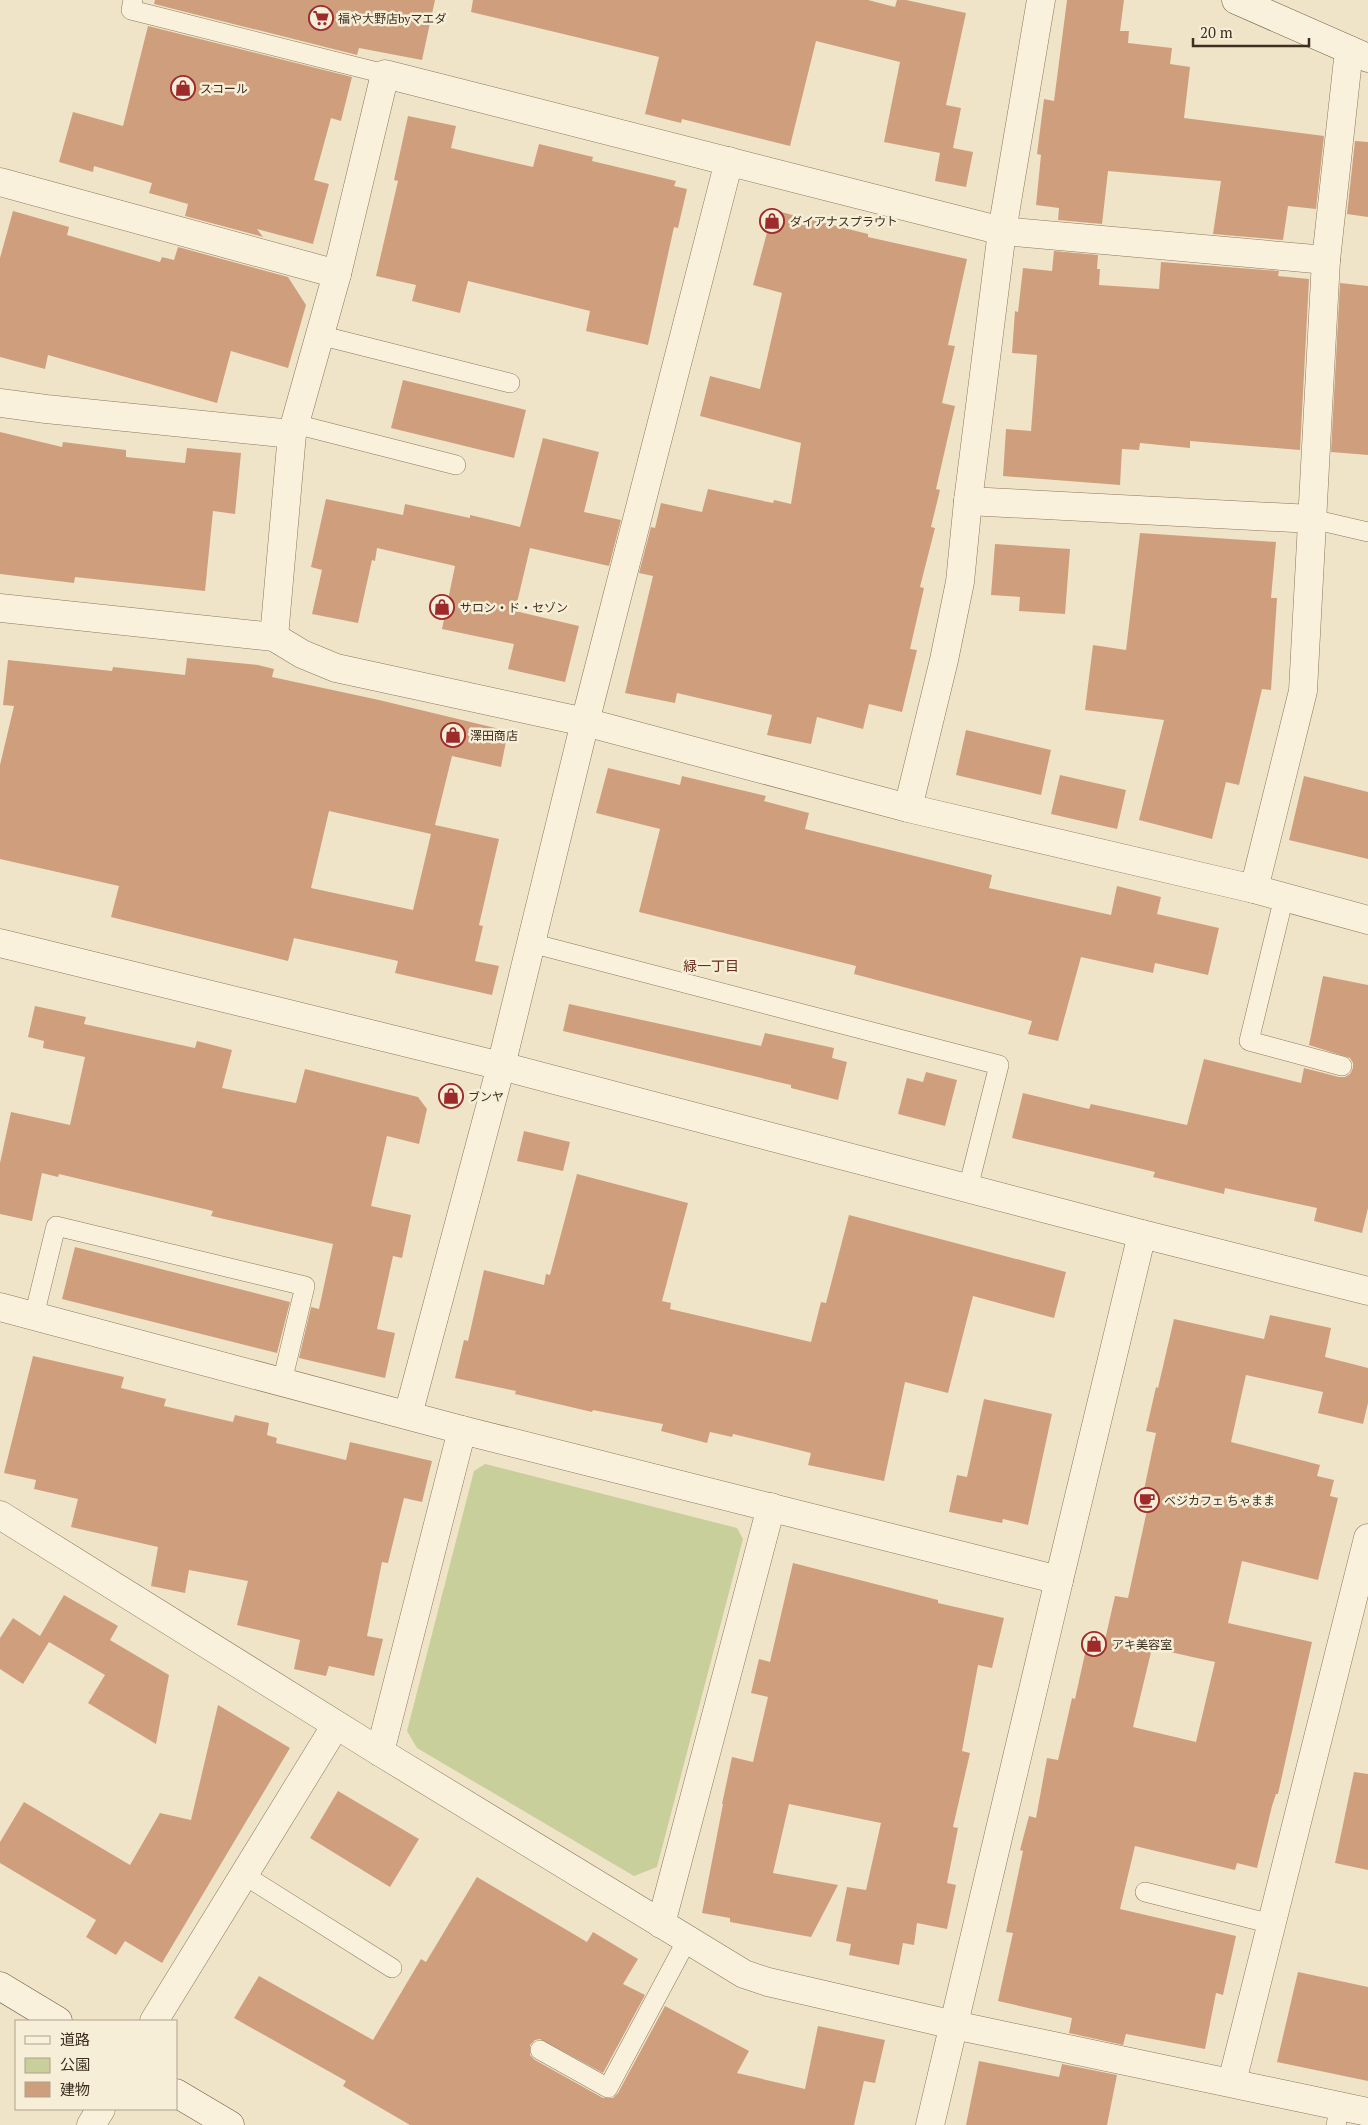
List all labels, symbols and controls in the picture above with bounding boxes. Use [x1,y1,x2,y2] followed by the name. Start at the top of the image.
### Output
[308,5,334,31] supermarket icon: 福や大野店byマエダ
[338,11,446,26] place label: 福や大野店byマエダ
[1193,15,1309,47] scale bar
[1200,22,1233,42] text: 20 m
[170,75,196,101] shop icon: スコール
[200,81,248,96] place label: スコール
[759,208,785,234] shop icon: ダイアナスプラウト
[790,214,898,229] place label: ダイアナスプラウト
[429,594,455,620] shop icon: サロン・ド・セゾン
[460,600,568,615] place label: サロン・ド・セゾン
[440,722,466,748] shop icon: 澤田商店
[470,728,518,743] place label: 澤田商店
[683,956,739,975] district label: 緑一丁目
[438,1083,464,1109] shop icon: ブンヤ
[468,1089,504,1104] place label: ブンヤ
[1134,1487,1160,1513] cafe icon: ベジカフェ ちゃまま
[1164,1493,1275,1508] place label: ベジカフェ ちゃまま
[1081,1631,1107,1657] shop icon: アキ美容室
[1112,1637,1172,1652] place label: アキ美容室
[15,2020,178,2110] legend
[60,2029,90,2049] text: 道路
[60,2054,90,2074] text: 公園
[60,2079,90,2099] text: 建物

